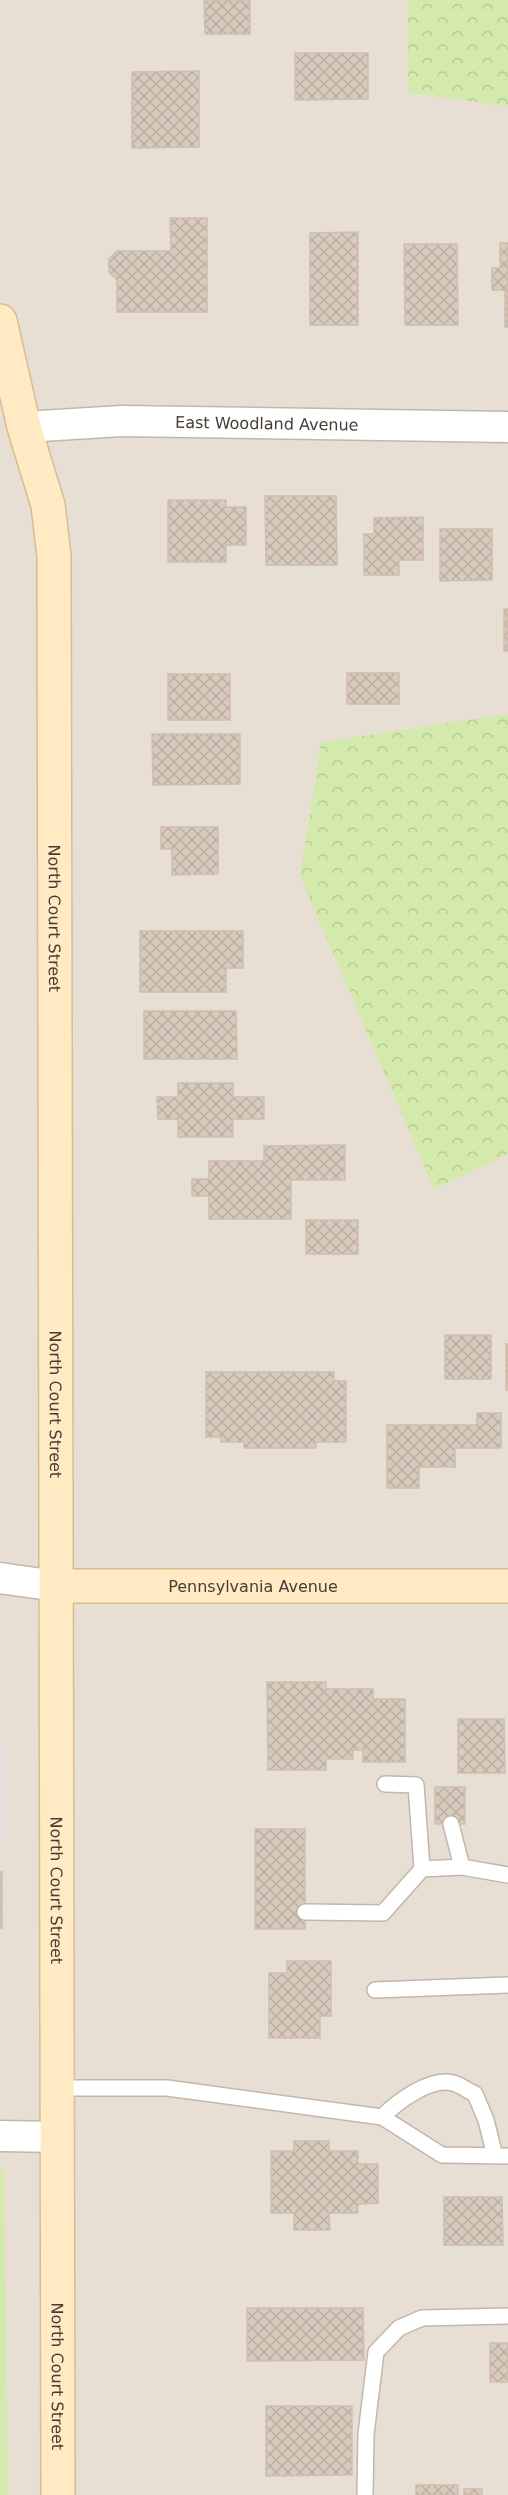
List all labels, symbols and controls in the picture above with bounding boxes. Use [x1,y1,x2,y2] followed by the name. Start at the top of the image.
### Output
[175,412,359,434] street label: East Woodland Avenue
[45,845,64,992] street label: North Court Street
[46,1331,65,1478] street label: North Court Street
[168,1577,338,1596] street label: Pennsylvania Avenue
[47,1817,66,1964] street label: North Court Street
[48,2303,67,2450] street label: North Court Street

